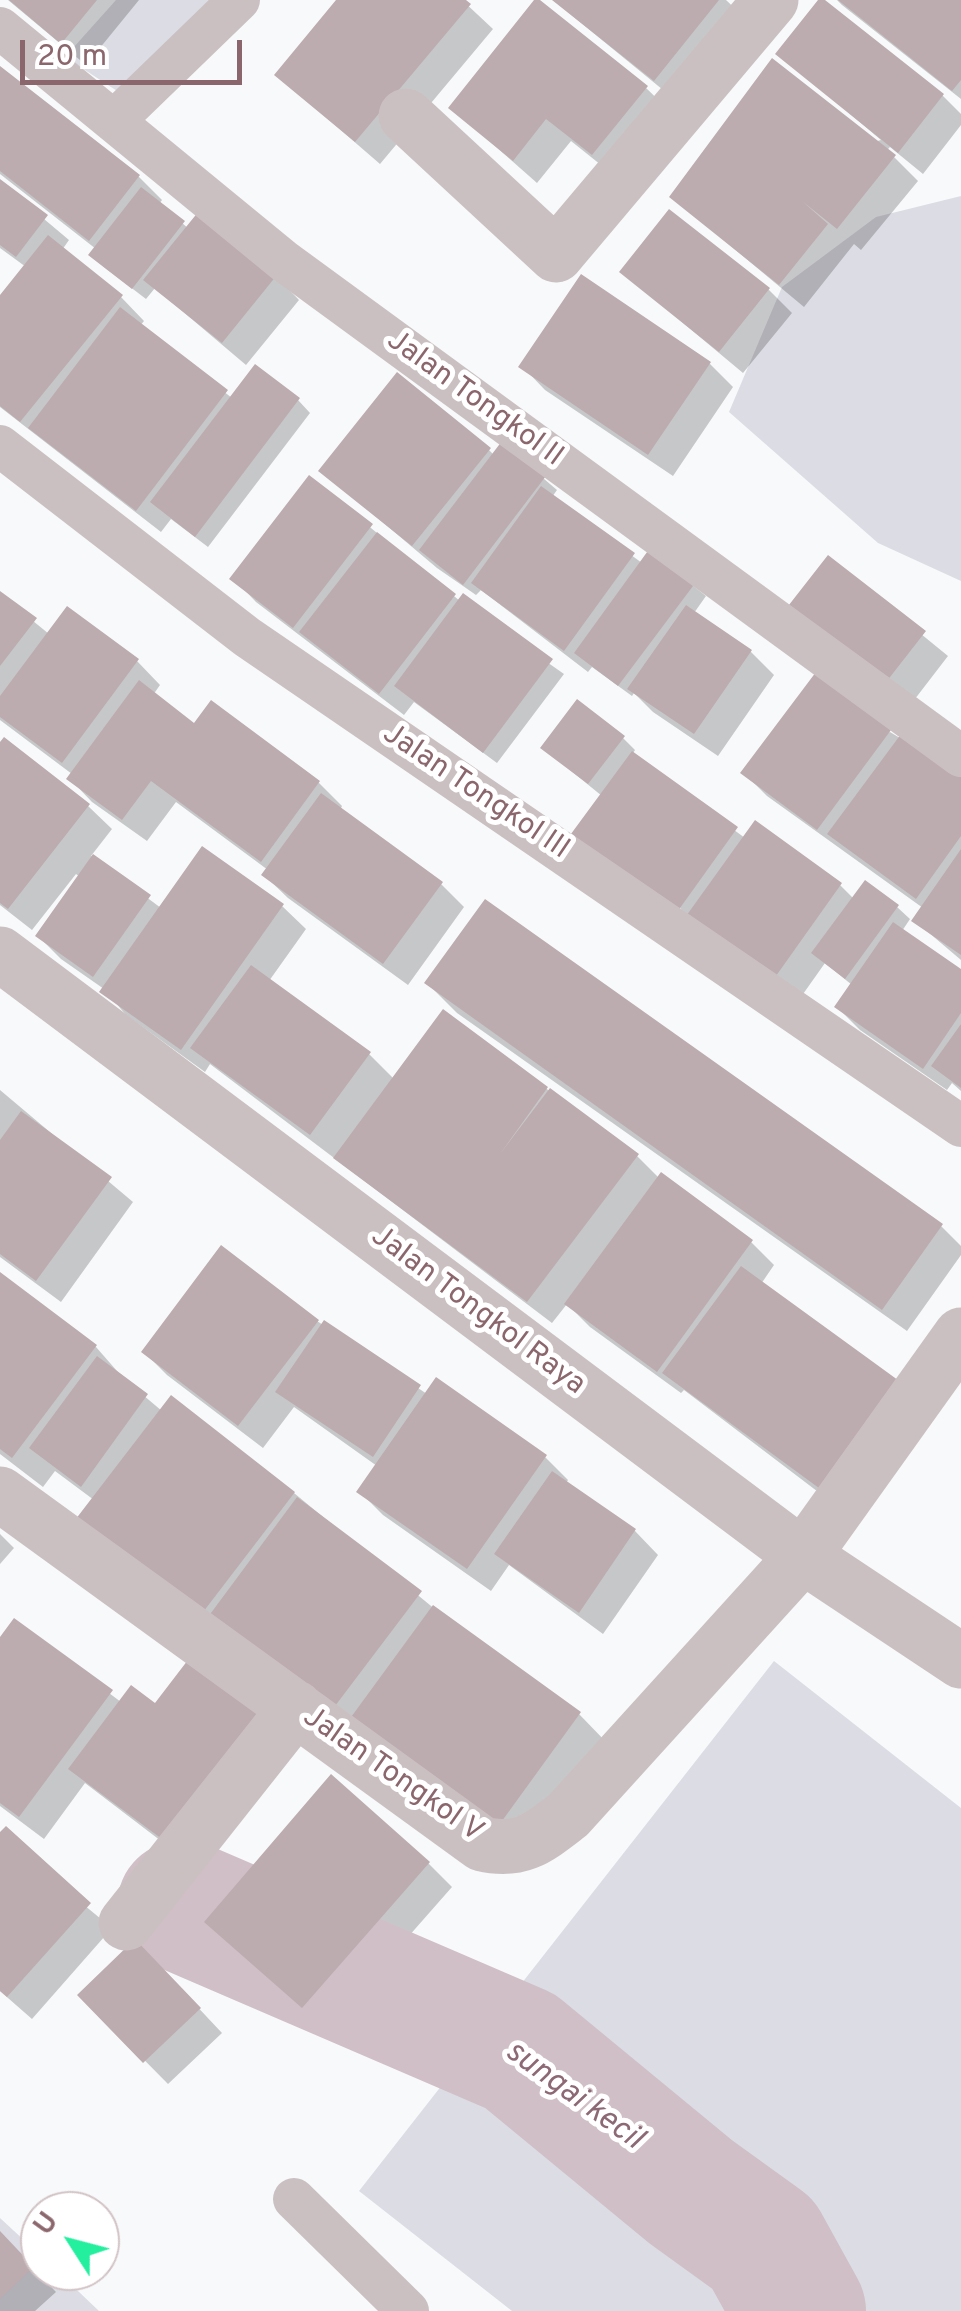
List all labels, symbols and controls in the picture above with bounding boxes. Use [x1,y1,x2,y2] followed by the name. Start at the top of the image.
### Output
[25,20,248,82] scale bar
[37,39,107,76] text: 20 m
[379,324,569,476] street label: Jalan Tongkol II
[375,717,575,869] street label: Jalan Tongkol III
[363,1220,591,1404] street label: Jalan Tongkol Raya
[295,1700,489,1852] street label: Jalan Tongkol V
[496,2034,650,2160] water label: sungai kecil
[20,2191,120,2291] north arrow
[27,2206,68,2243] text: U

